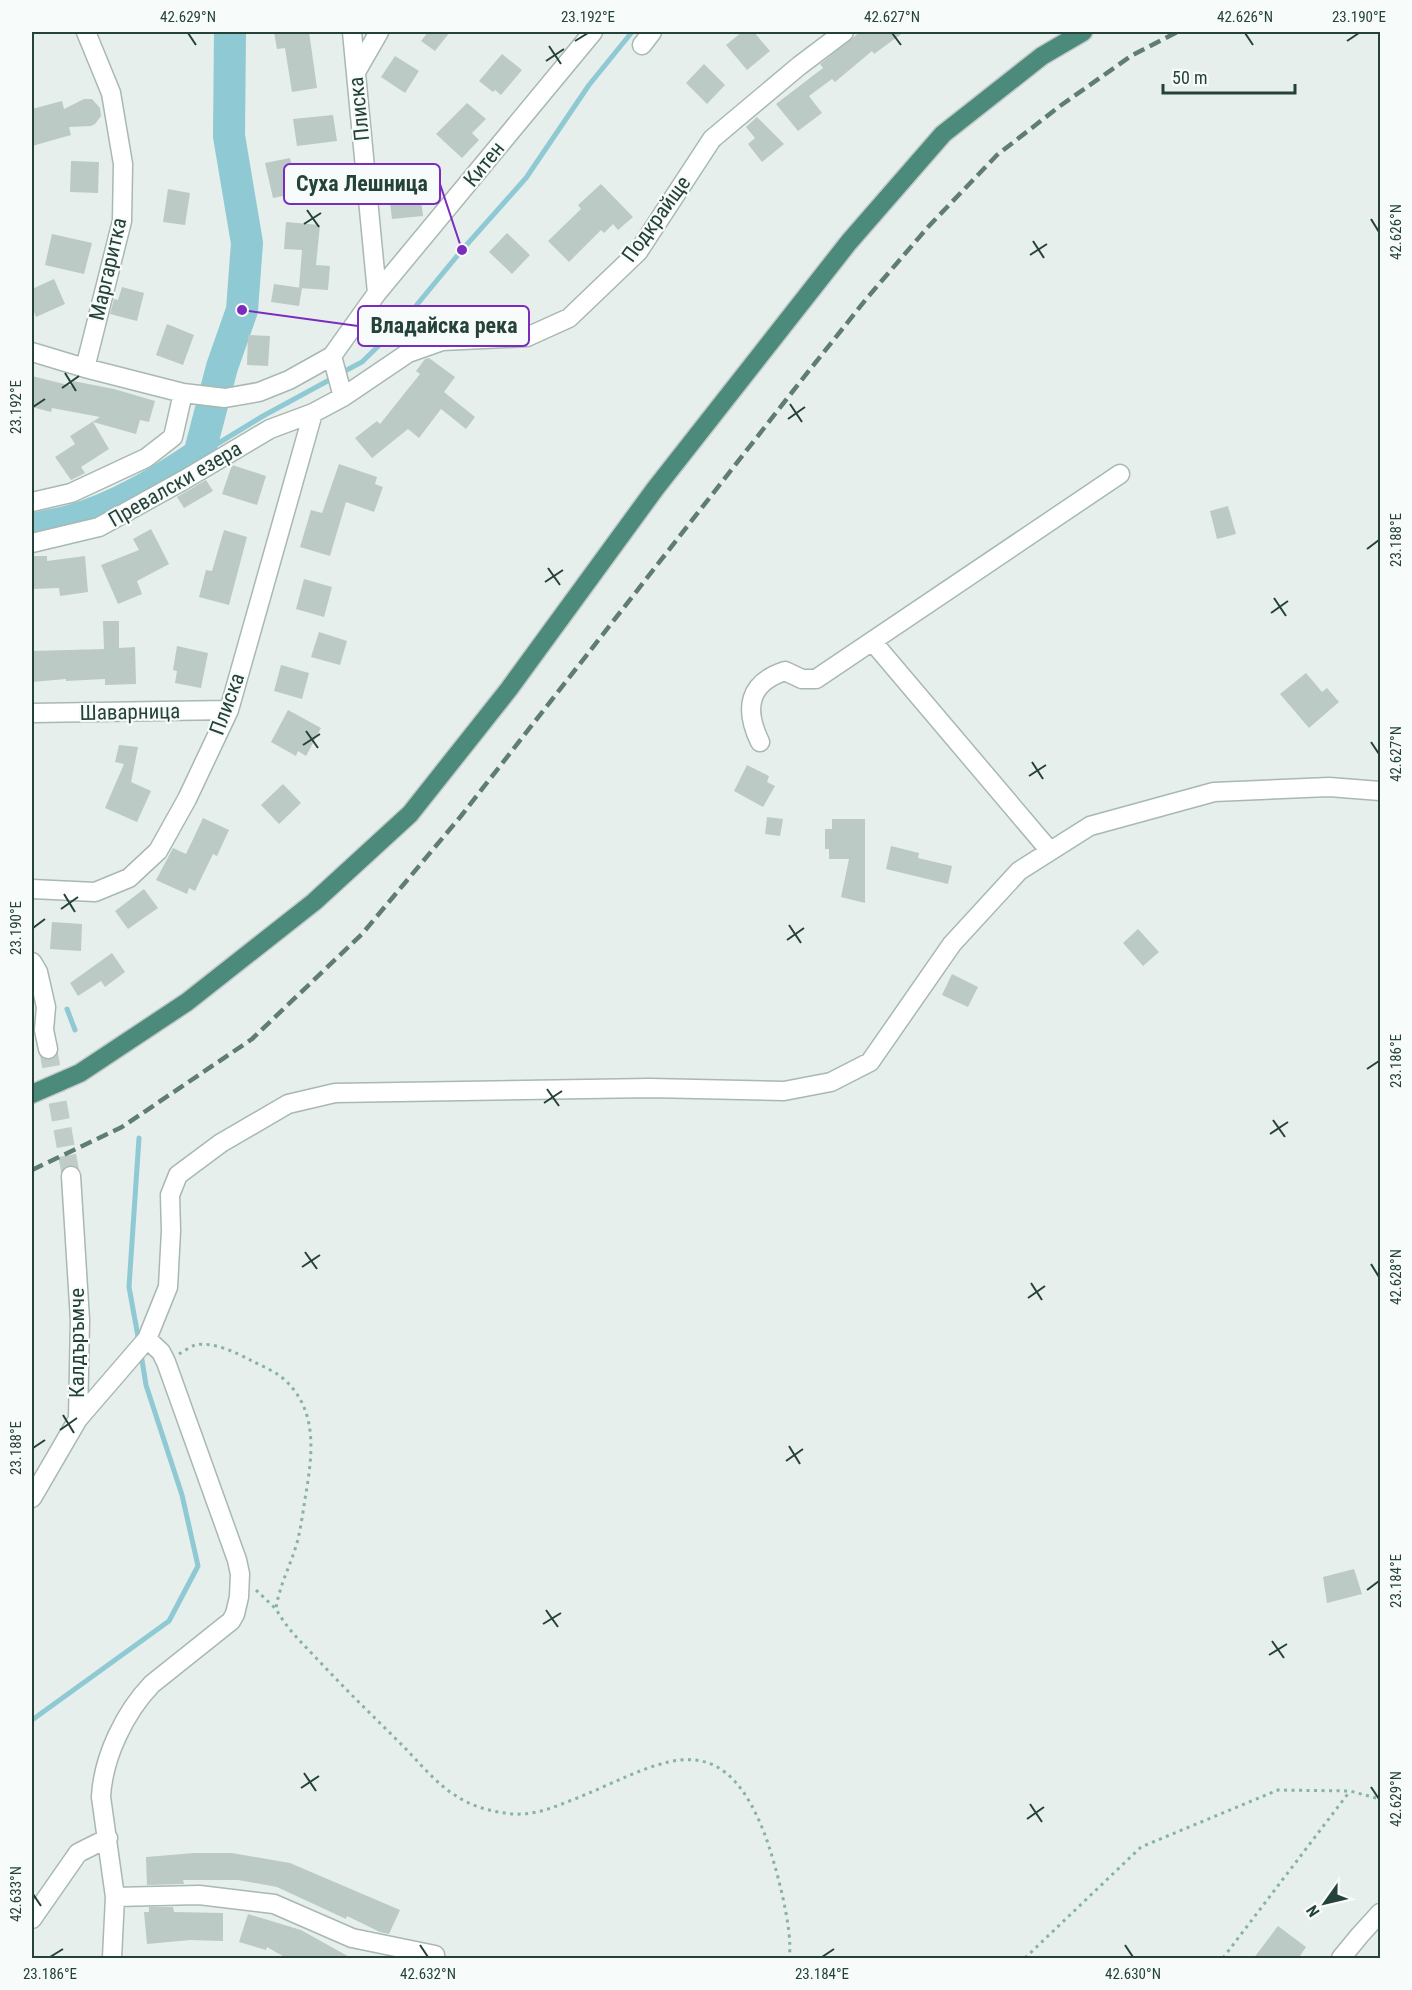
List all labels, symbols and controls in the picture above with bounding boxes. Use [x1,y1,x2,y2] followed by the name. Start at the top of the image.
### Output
[160,8,216,26] text: 42.629°N
[561,8,615,26] text: 23.192°E
[864,8,920,26] text: 42.627°N
[1217,8,1273,26] text: 42.626°N
[1332,8,1386,26] text: 23.190°E
[1163,57,1295,95] scale bar
[1172,67,1207,88] text: 50 m
[344,76,374,142] street label: Плиска
[459,137,509,191] street label: Китен
[284,164,440,204] callout: Суха Лешница
[296,171,428,196] text: Суха Лешница
[617,171,695,267] street label: Подкрайще
[1387,204,1405,260] text: 42.626°N
[85,215,131,323] street label: Маргаритка
[358,306,529,346] callout: Владайска река
[370,313,518,338] text: Владайска река
[7,380,25,434] text: 23.192°E
[104,436,246,532] street label: Превалски езера
[1387,513,1405,567] text: 23.188°E
[205,670,249,738] street label: Плиска
[79,699,181,725] street label: Шаварница
[1387,726,1405,782] text: 42.627°N
[7,901,25,955] text: 23.190°E
[1387,1034,1405,1088] text: 23.186°E
[1387,1249,1405,1305] text: 42.628°N
[65,1288,89,1398] street label: Калдъръмче
[7,1421,25,1475] text: 23.188°E
[1387,1554,1405,1608] text: 23.184°E
[1387,1771,1405,1827] text: 42.629°N
[7,1866,25,1922] text: 42.633°N
[1295,1873,1355,1933] north arrow
[1302,1902,1324,1920] text: N
[23,1965,77,1983] text: 23.186°E
[400,1965,456,1983] text: 42.632°N
[795,1965,849,1983] text: 23.184°E
[1105,1965,1161,1983] text: 42.630°N

